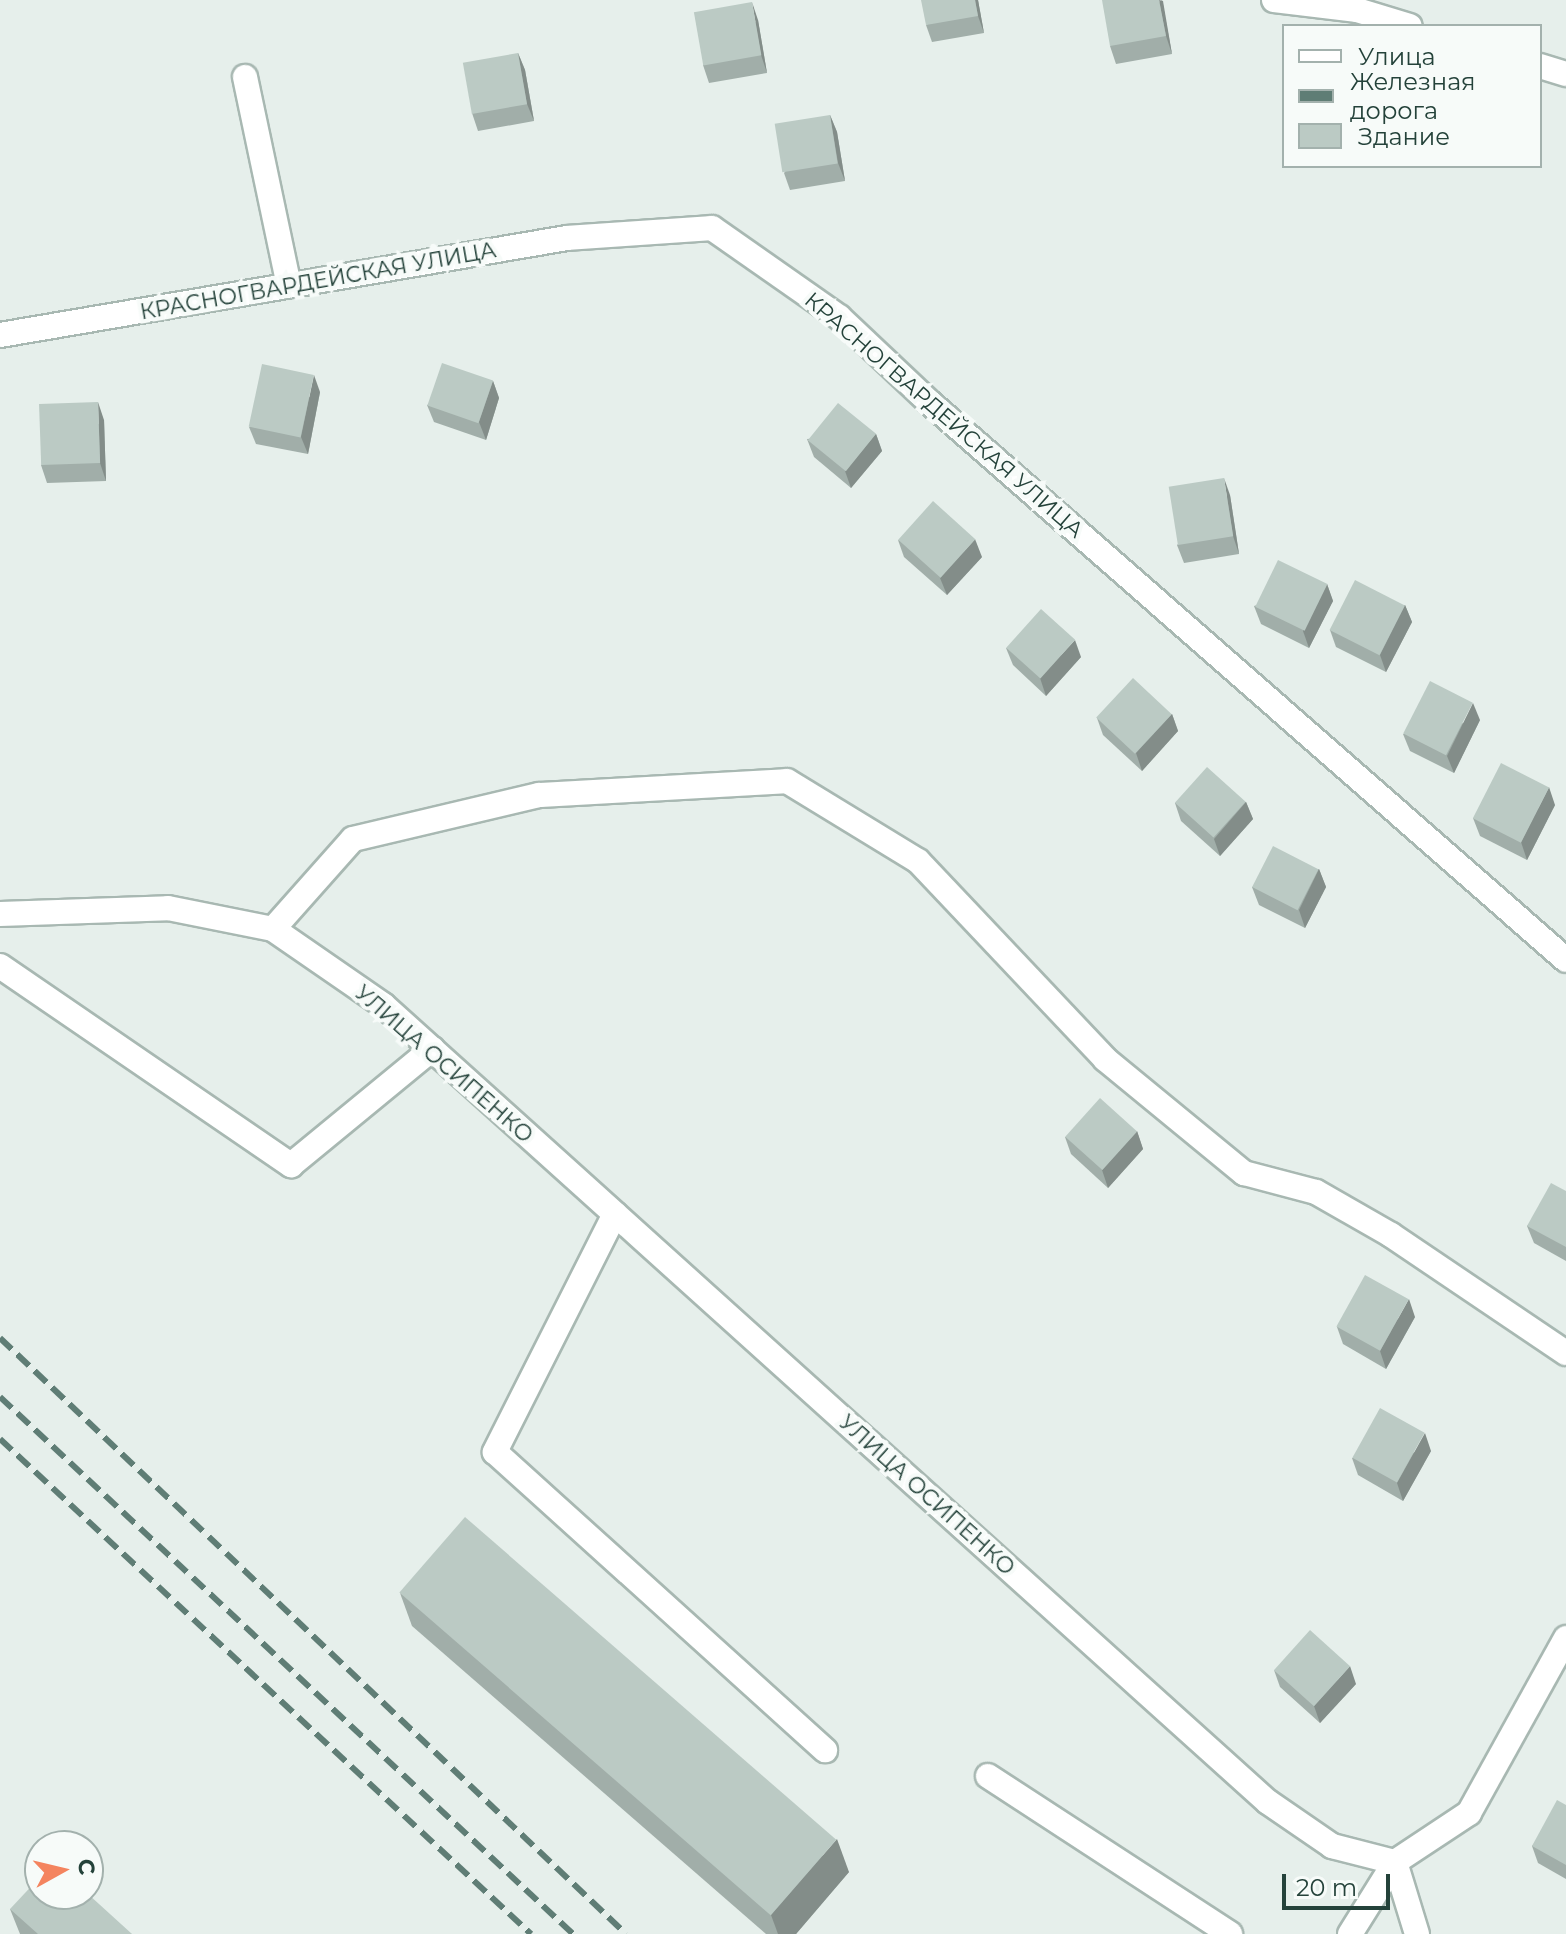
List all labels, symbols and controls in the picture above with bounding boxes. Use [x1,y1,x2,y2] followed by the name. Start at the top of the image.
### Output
[1282,24,1542,168] legend
[1358,42,1436,71] text: Улица
[1350,67,1476,125] text: Железная дорога
[1358,122,1450,151] text: Здание
[138,237,498,325] street label: КРАСНОГВАРДЕЙСКАЯ УЛИЦА
[799,287,1089,543] street label: КРАСНОГВАРДЕЙСКАЯ УЛИЦА
[350,980,538,1148] street label: УЛИЦА ОСИПЕНКО
[834,1409,1020,1581] street label: УЛИЦА ОСИПЕНКО
[24,1830,104,1910] north arrow
[72,1857,101,1877] text: С
[1286,1858,1394,1908] scale bar
[1296,1873,1357,1902] text: 20 m

